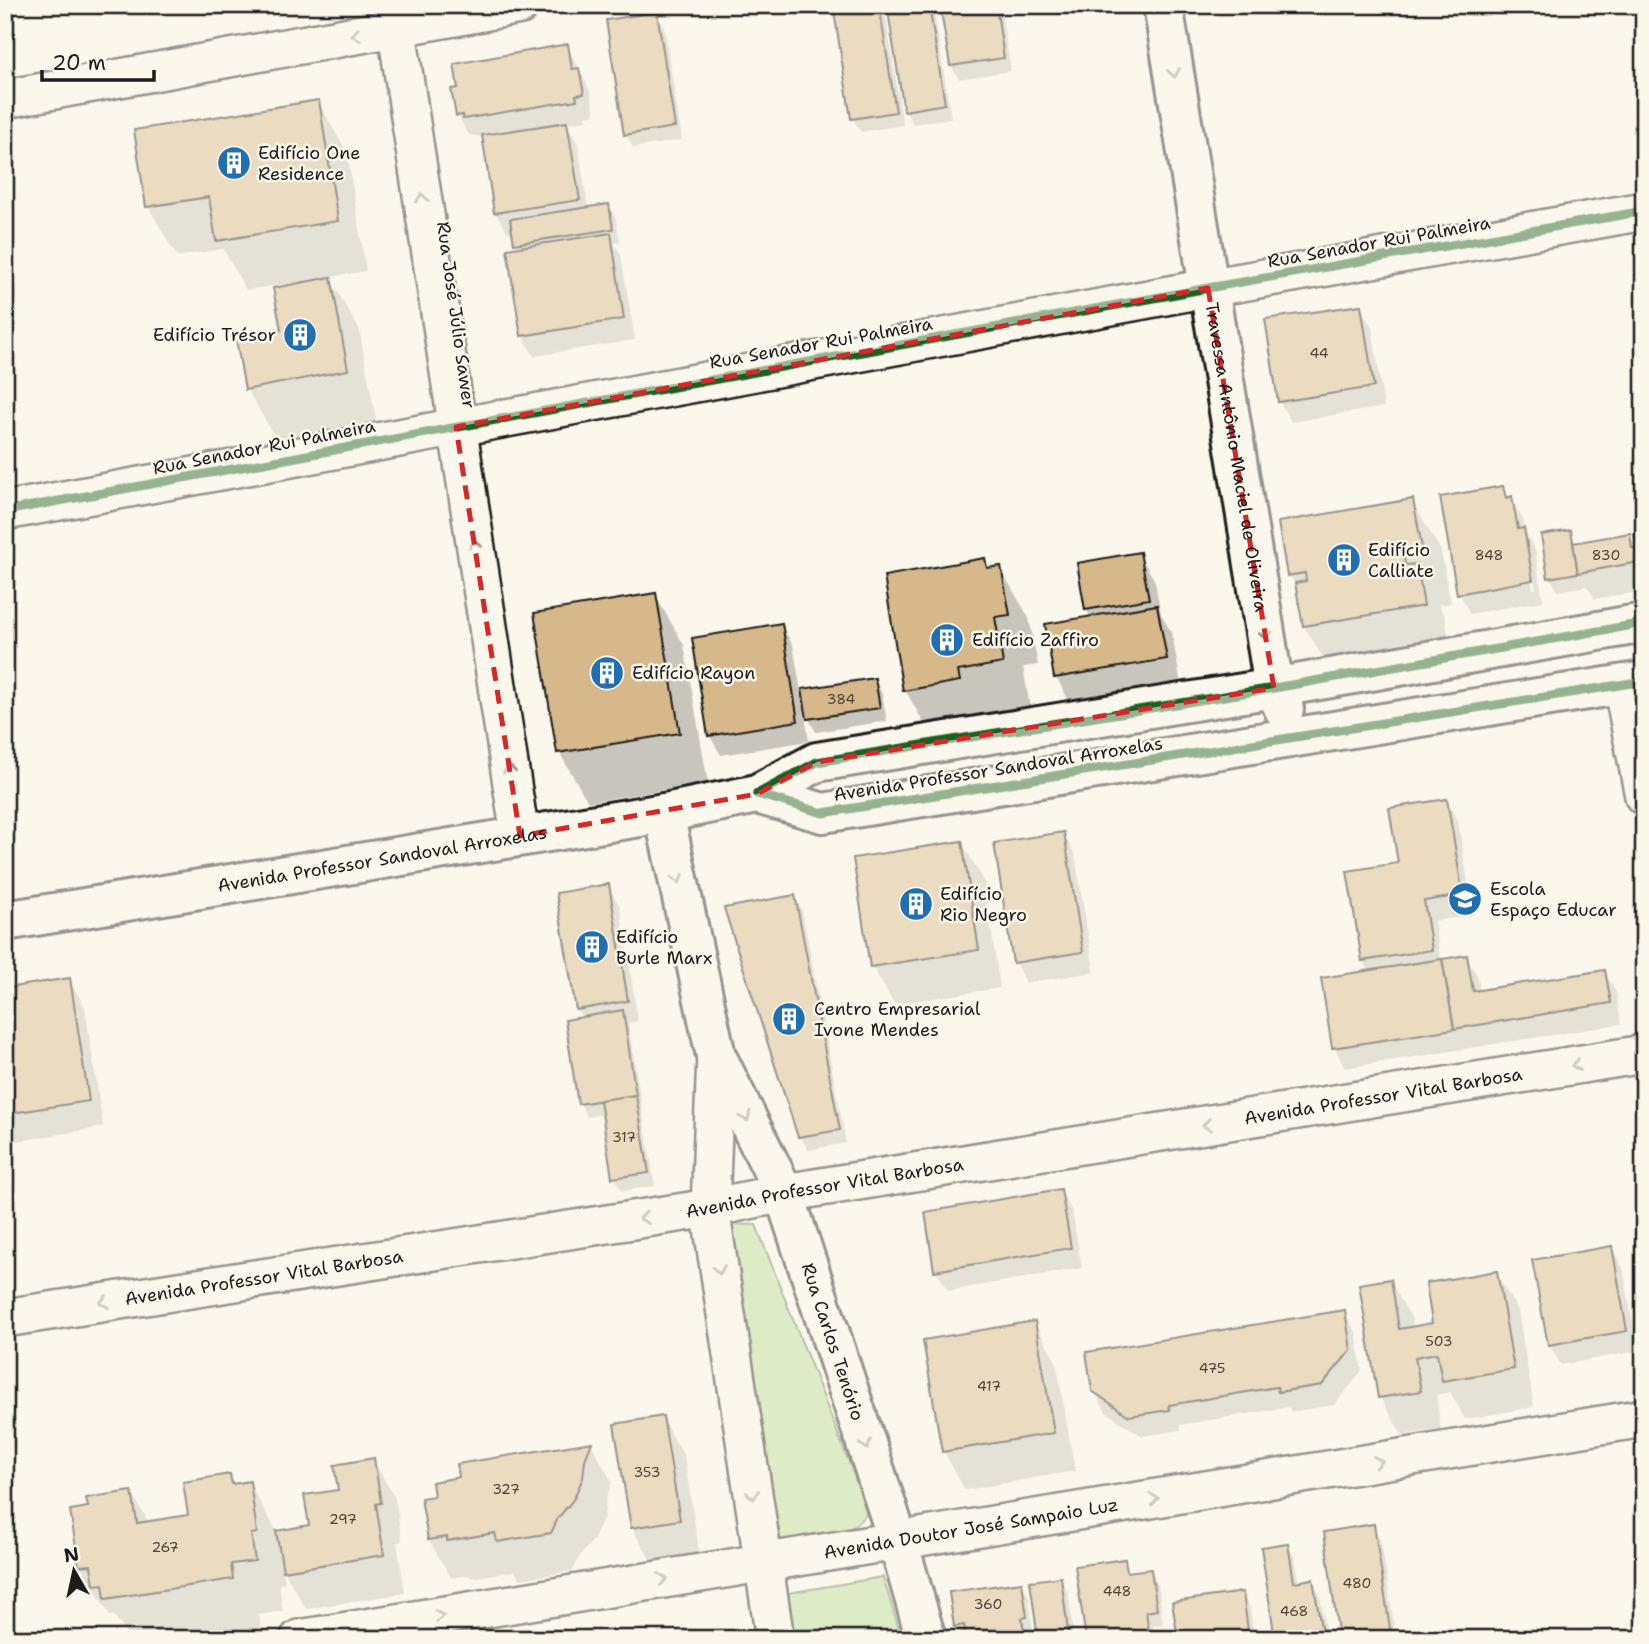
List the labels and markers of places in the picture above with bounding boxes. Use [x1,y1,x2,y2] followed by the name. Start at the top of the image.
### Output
[258,141,360,186] place label: Edifício One Residence
[215,144,253,182] building icon: Edifício One Residence
[281,316,319,354] building icon: Edifício Trésor
[153,323,276,347] place label: Edifício Trésor
[1368,538,1434,583] place label: Edifício Calliate
[1325,541,1363,579] building icon: Edifício Calliate
[928,621,966,659] building icon: Edifício Zaffiro
[972,628,1099,652] place label: Edifício Zaffiro
[588,654,626,692] building icon: Edifício Rayon
[632,661,755,685] place label: Edifício Rayon
[1490,877,1617,922] place label: Escola Espaço Educar
[1446,880,1484,918] school or university icon: Escola Espaço Educar
[940,882,1027,927] place label: Edifício Rio Negro
[897,885,935,923] building icon: Edifício Rio Negro
[616,925,712,970] place label: Edifício Burle Marx
[573,928,611,966] building icon: Edifício Burle Marx
[814,997,981,1042] place label: Centro Empresarial Ivone Mendes
[770,1000,808,1038] building icon: Centro Empresarial Ivone Mendes

